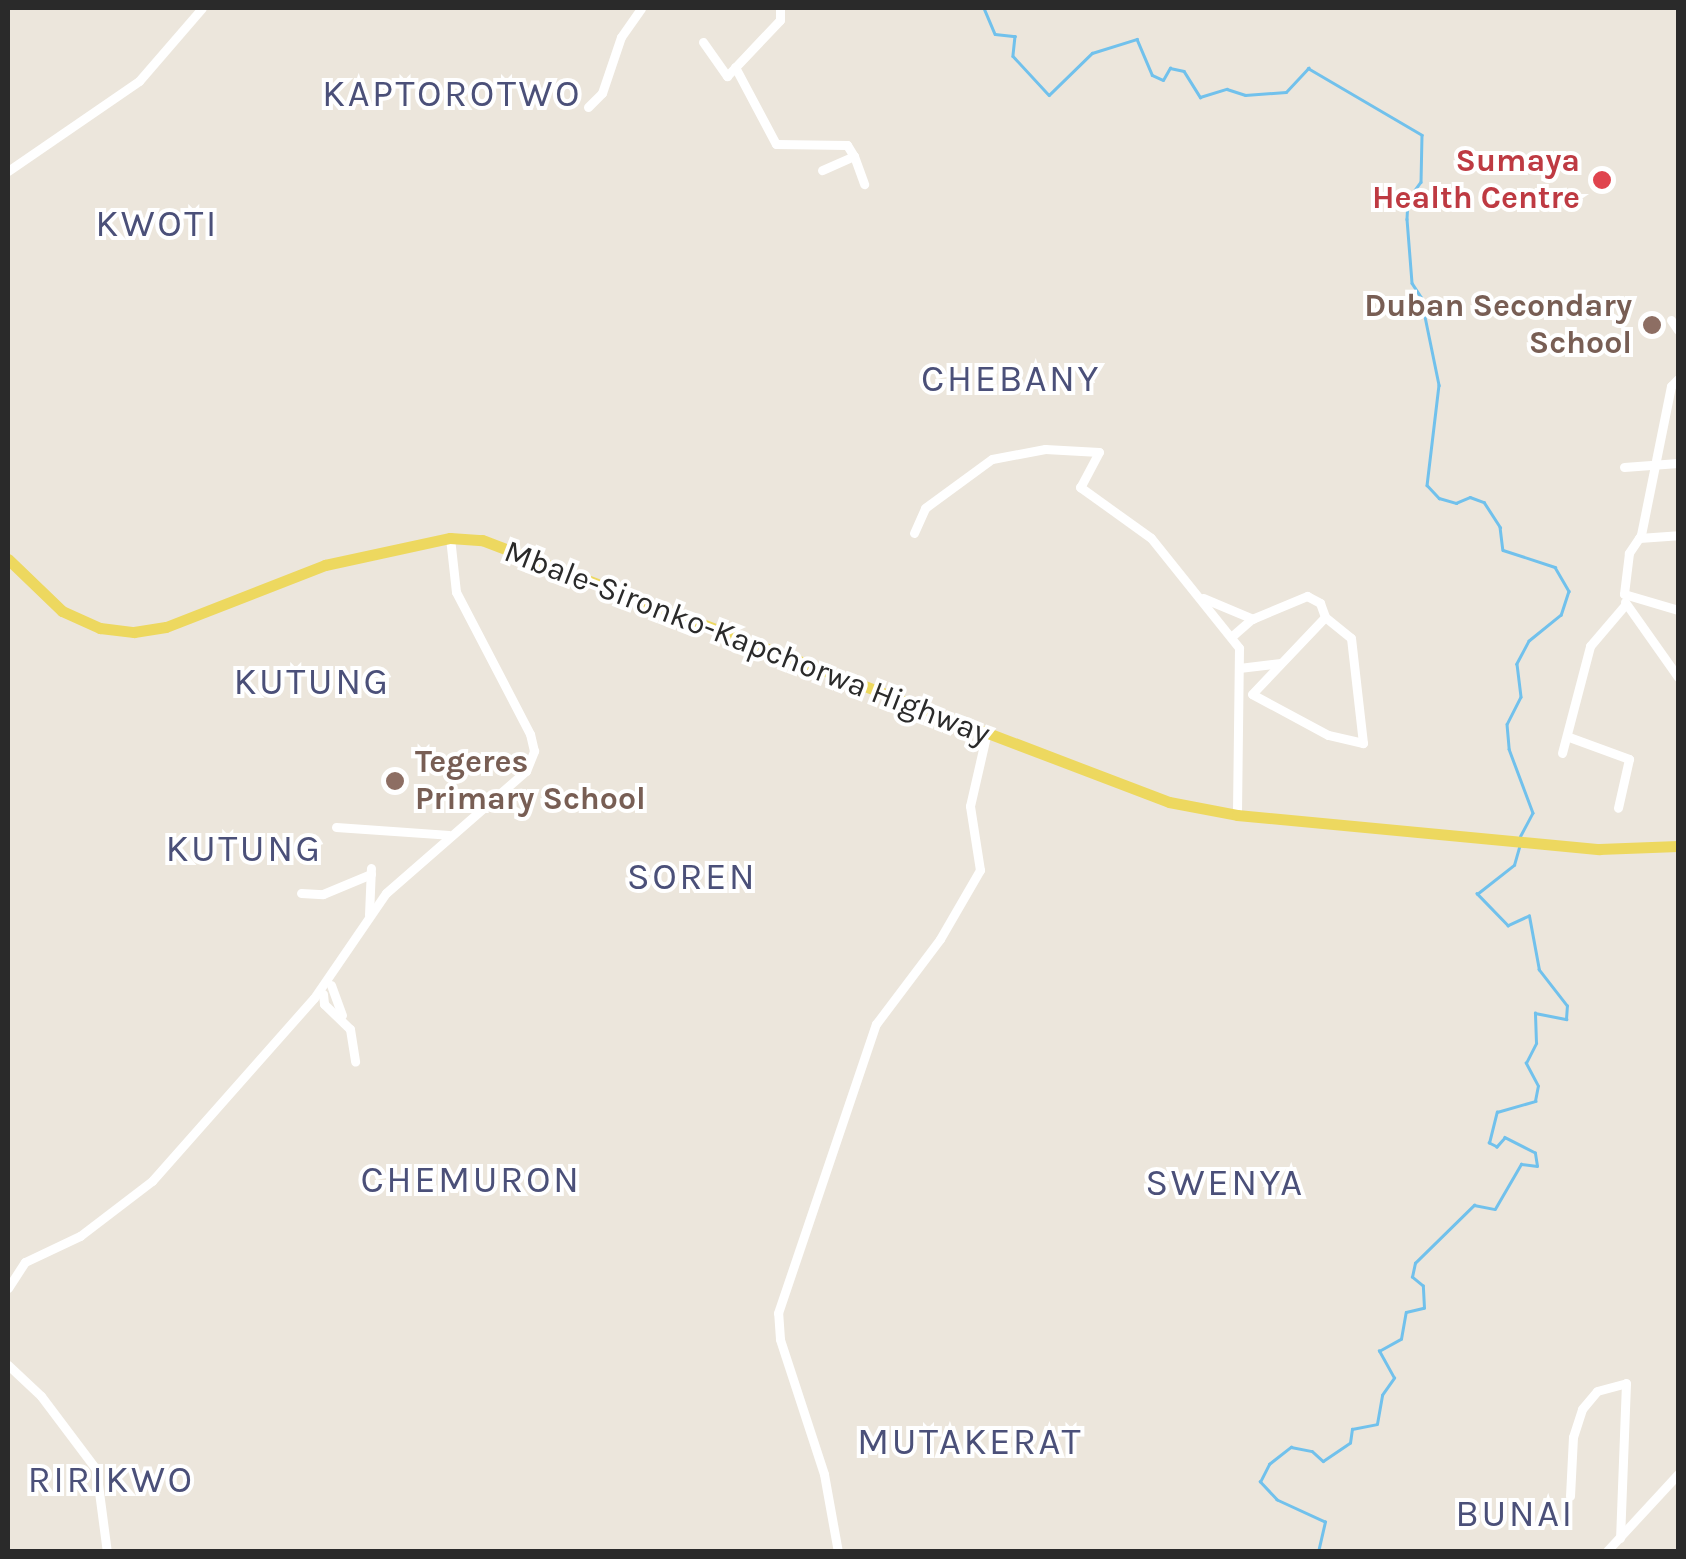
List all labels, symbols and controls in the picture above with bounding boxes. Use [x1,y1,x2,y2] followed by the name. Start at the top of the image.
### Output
[322,71,582,117] district label: KAPTOROTWO
[1372,143,1580,218] place label: Sumaya Health Centre
[1589,167,1615,193] marker: Sumaya Health Centre
[95,201,219,247] district label: KWOTI
[1364,288,1632,363] place label: Duban Secondary School
[1641,314,1663,336] marker: Duban Secondary School
[921,356,1101,402] district label: CHEBANY
[499,532,995,754] street label: Mbale-Sironko-Kapchorwa Highway
[233,659,391,705] district label: KUTUNG
[415,744,646,819] place label: Tegeres Primary School
[384,770,406,792] marker: Tegeres Primary School
[165,826,323,872] district label: KUTUNG
[627,854,757,900] district label: SOREN
[361,1157,581,1203] district label: CHEMURON
[1145,1160,1305,1206] district label: SWENYA
[857,1419,1083,1465] district label: MUTAKERAT
[28,1457,194,1503] district label: RIRIKWO
[1455,1491,1575,1537] district label: BUNAI

